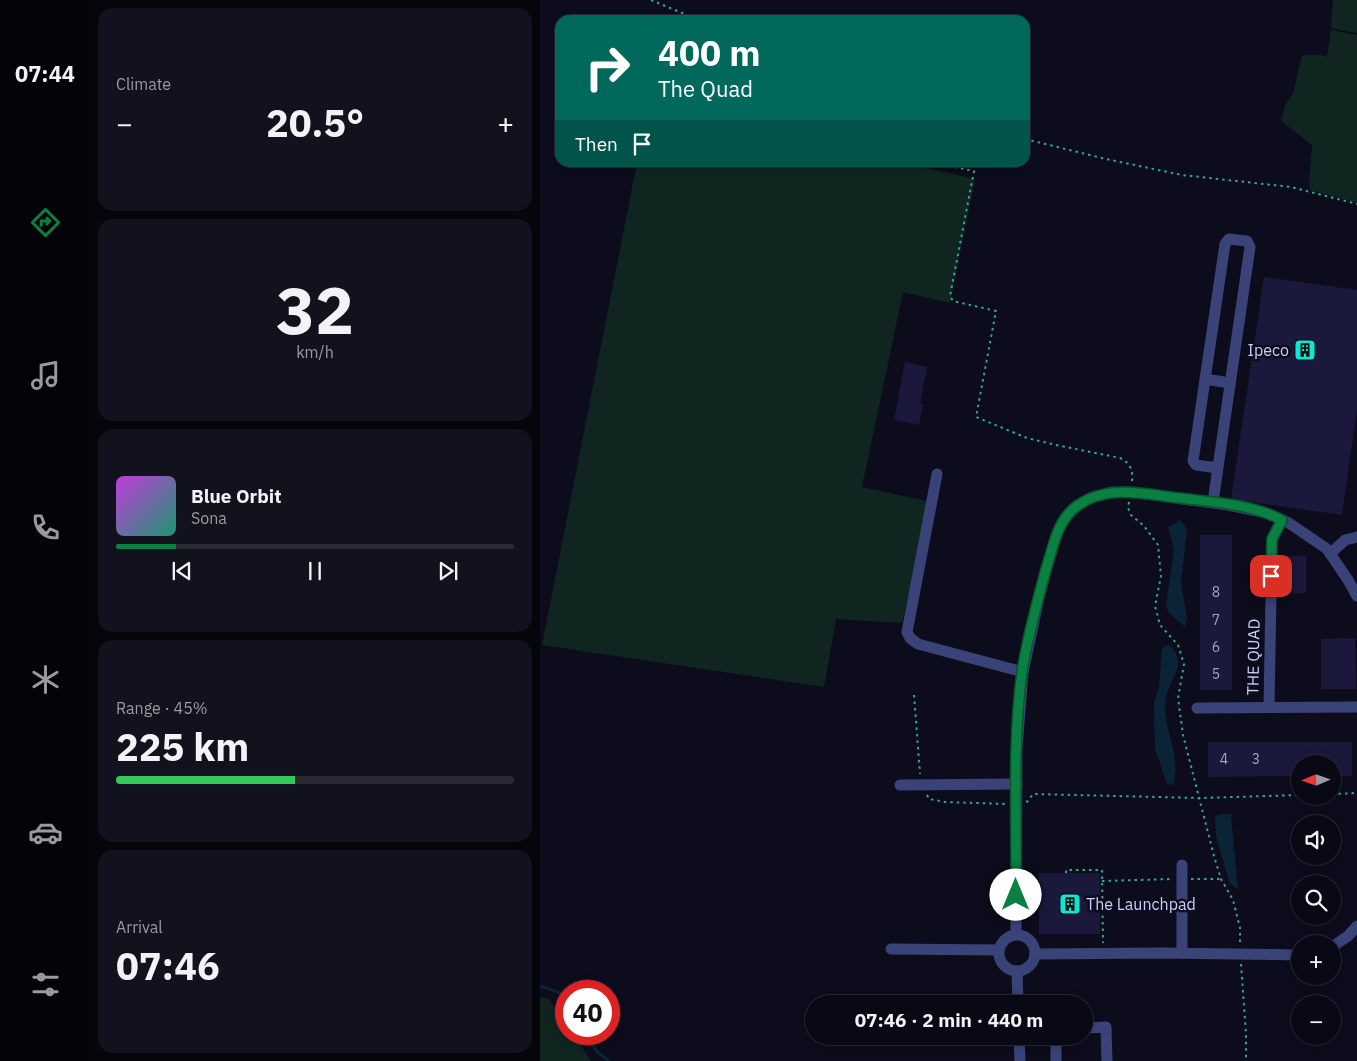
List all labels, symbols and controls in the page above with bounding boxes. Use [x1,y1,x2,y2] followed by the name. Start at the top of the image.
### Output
[658,30,761,76] text: 400 m
[575,35,640,100] icon: right
[15,59,75,88] text: 07:44
[116,74,171,94] text: Climate
[658,74,753,103] text: The Quad
[266,98,364,147] text: 20.5°
[116,105,133,142] text: −
[497,105,514,142] text: +
[628,130,656,158] icon: arrive
[575,132,618,156] text: Then
[28,205,63,240] icon: directions
[276,267,354,352] text: 32
[1293,338,1317,362] building icon: Ipeco
[1248,340,1289,360] place label: Ipeco
[296,342,334,362] text: km/h
[28,358,63,393] icon: music
[191,484,281,508] text: Blue Orbit
[191,508,227,528] text: Sona
[28,510,63,545] icon: phone
[1250,555,1292,597] pin
[168,557,196,585] icon: previous
[301,557,329,585] icon: pause
[434,557,462,585] icon: next
[1257,562,1285,590] icon: arrive
[1212,583,1220,601] house number: 8
[1212,611,1220,629] house number: 7
[1242,619,1264,695] street label: THE QUAD
[1212,638,1220,656] house number: 6
[28,662,63,697] icon: climate
[1212,665,1220,683] house number: 5
[116,698,208,718] text: Range · 45%
[116,722,249,771] text: 225 km
[1220,750,1228,768] house number: 4
[1252,750,1260,768] house number: 3
[1291,755,1341,805] north arrow
[1291,755,1341,1045] map controls
[28,815,63,850] icon: car
[1291,815,1341,865] button: sound
[989,868,1041,920] position arrow
[1291,875,1341,925] button: search
[1058,892,1082,916] building icon: The Launchpad
[1086,894,1196,914] place label: The Launchpad
[116,917,163,937] text: Arrival
[1291,935,1341,985] button: +
[116,941,220,990] text: 07:46
[28,967,63,1002] icon: filters
[555,980,620,1045] speed limit sign: 40
[1291,995,1341,1045] button: −
[855,1008,1043,1032] text: 07:46 · 2 min · 440 m

